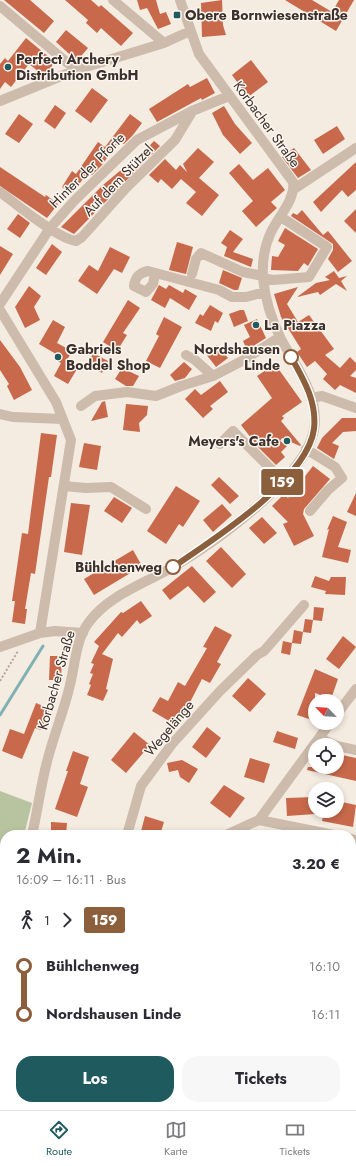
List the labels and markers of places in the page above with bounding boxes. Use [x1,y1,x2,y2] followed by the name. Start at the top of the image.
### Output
[185,5,348,25] place label: Obere Bornwiesenstraße
[172,10,182,20] marker: Obere Bornwiesenstraße
[16,49,139,85] place label: Perfect Archery Distribution GmbH
[3,62,13,72] marker: Perfect Archery Distribution GmbH
[264,315,326,335] place label: La Piazza
[251,320,261,330] marker: La Piazza
[66,339,151,375] place label: Gabriels Boddel Shop
[194,339,280,375] place label: Nordshausen Linde
[283,349,299,365] marker: Nordshausen Linde
[53,352,63,362] marker: Gabriels Boddel Shop
[188,431,279,451] place label: Meyers's Cafe
[282,436,292,446] marker: Meyers's Cafe
[75,557,162,577] place label: Bühlchenweg
[165,559,181,575] marker: Bühlchenweg

